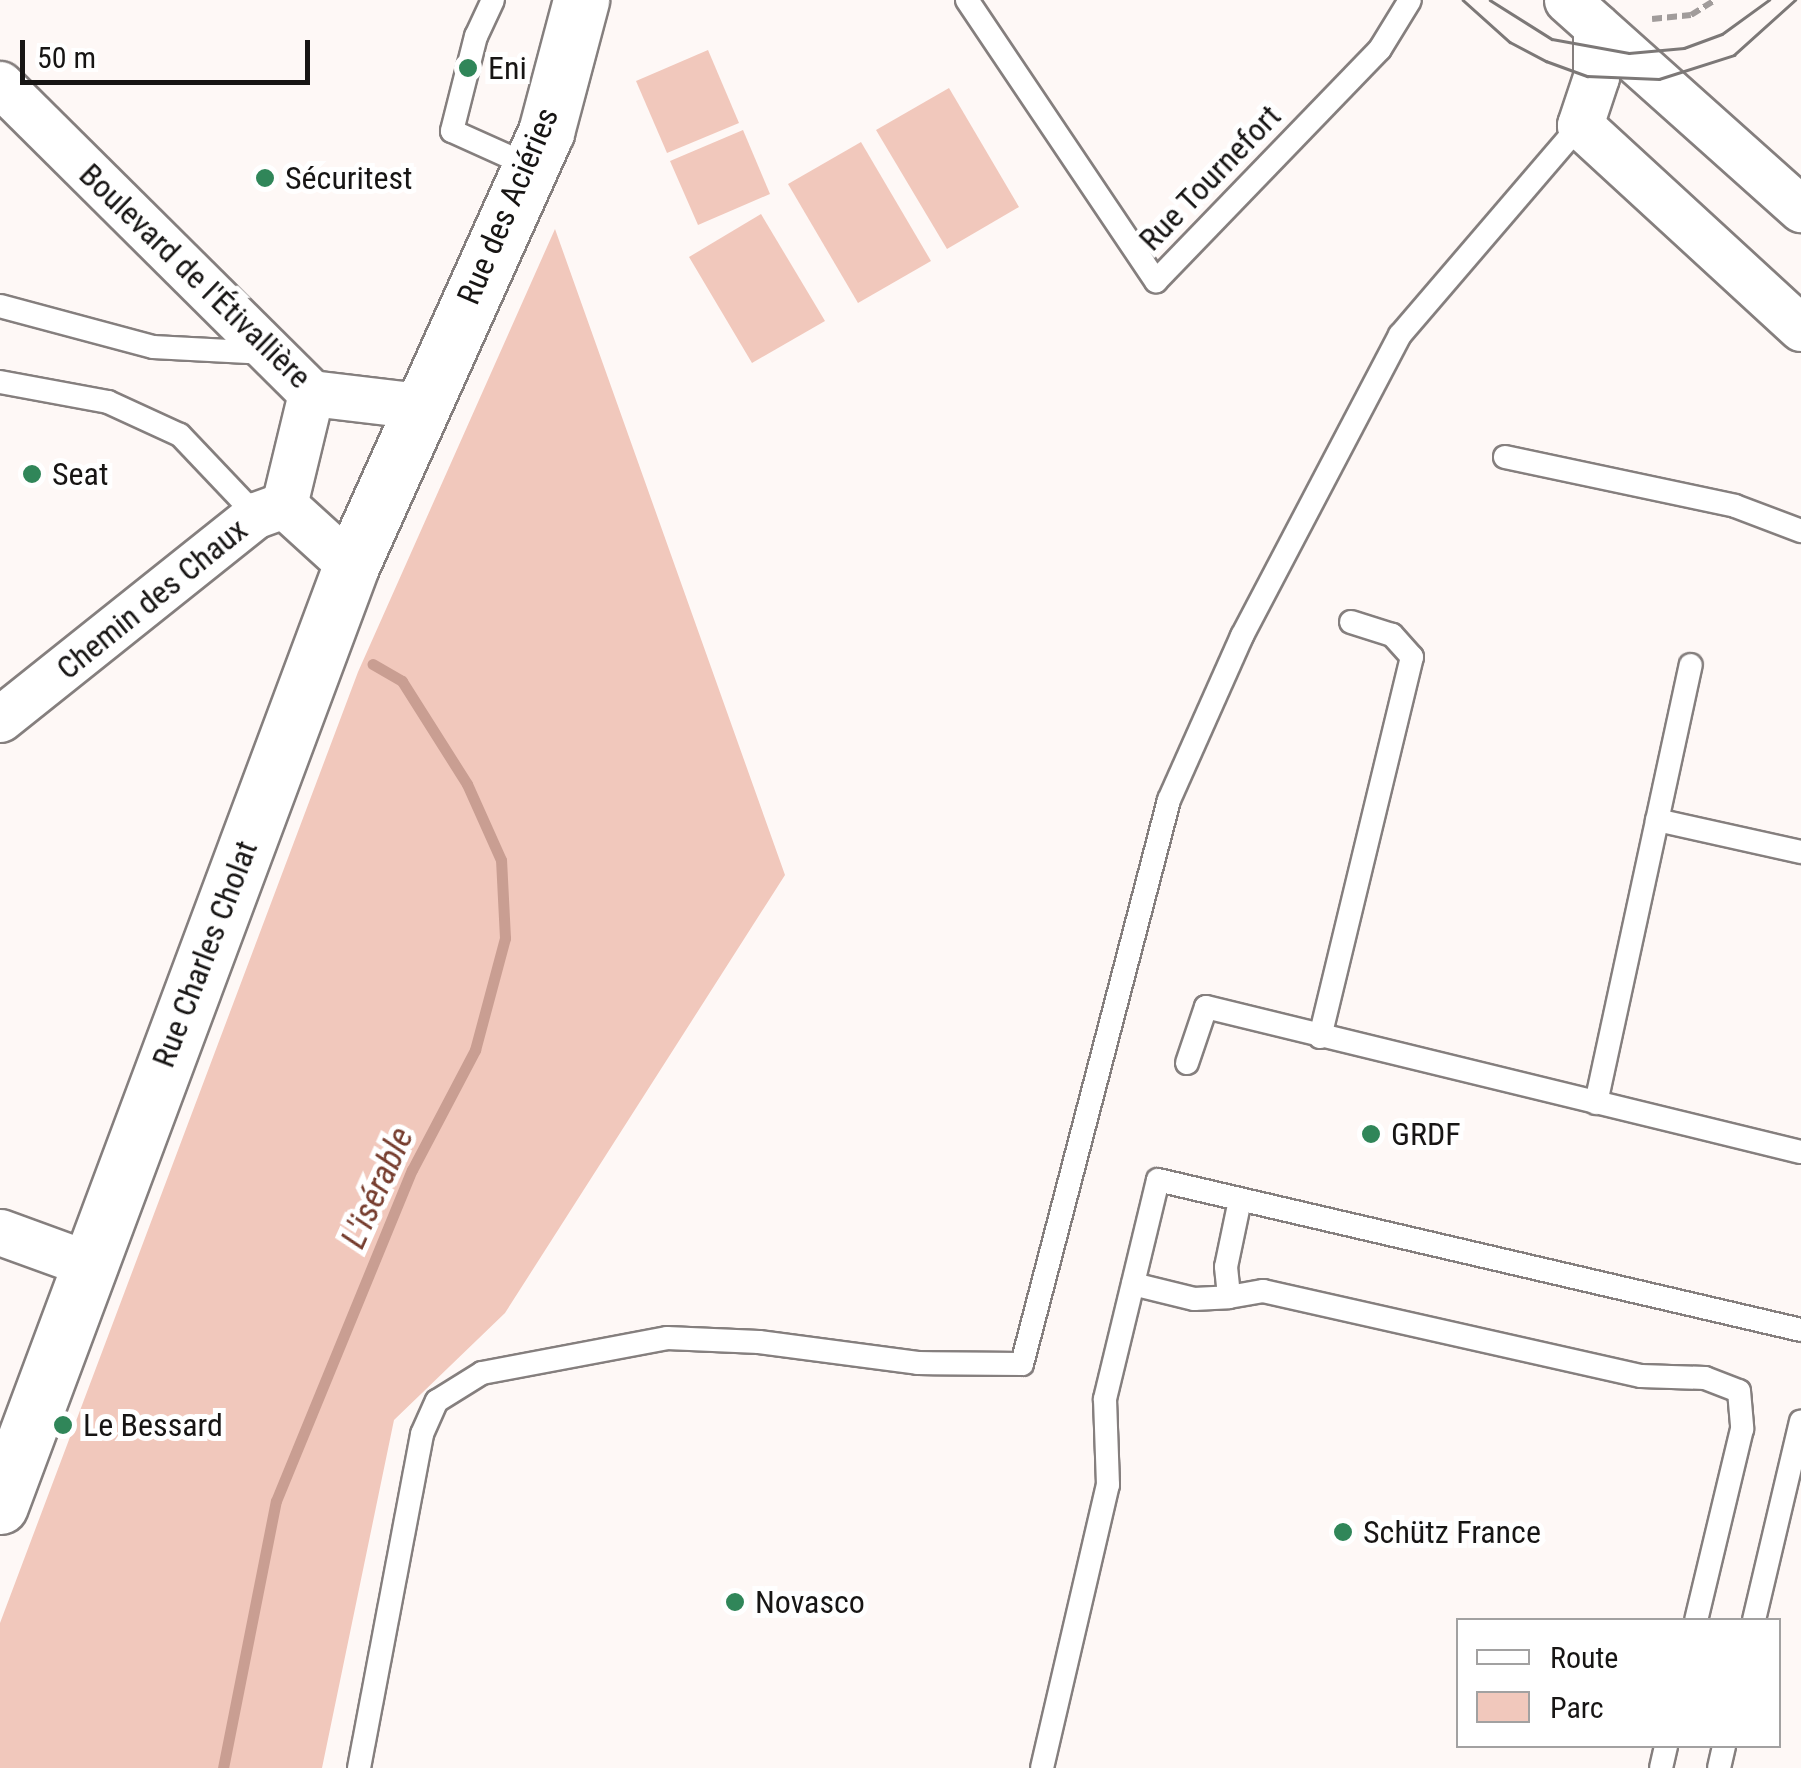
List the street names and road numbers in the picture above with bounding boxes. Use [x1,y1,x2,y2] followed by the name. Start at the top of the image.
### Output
[1131,97,1289,259] street label: Rue Tournefort
[449,102,567,310] street label: Rue des Aciéries
[71,156,319,396] street label: Boulevard de l'Étivallière
[49,510,255,688] street label: Chemin des Chaux
[144,835,266,1073] street label: Rue Charles Cholat

